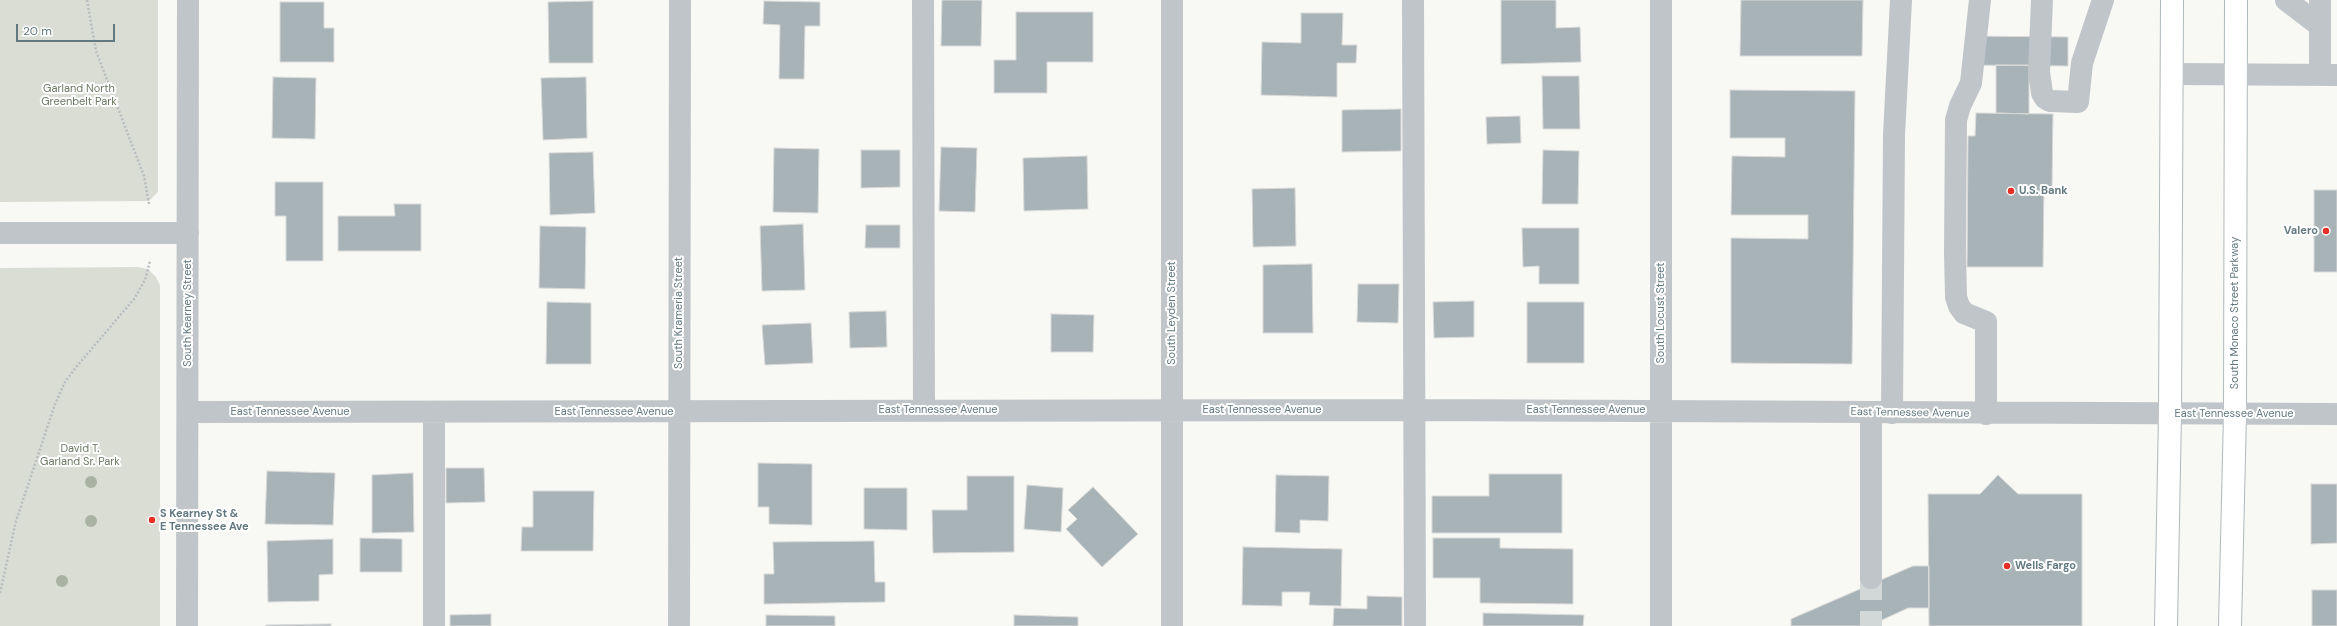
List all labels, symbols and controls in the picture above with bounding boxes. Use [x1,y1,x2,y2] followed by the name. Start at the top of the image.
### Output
[18,16,117,42] scale bar
[23,23,52,39] text: 20 m
[41,82,117,108] park label: Garland North Greenbelt Park
[2019,184,2068,198] place label: U.S. Bank
[2006,186,2016,196] marker: U.S. Bank
[2284,224,2318,238] place label: Valero
[2321,226,2331,236] marker: Valero
[2228,237,2242,389] street label: South Monaco Street Parkway
[672,257,686,369] street label: South Krameria Street
[181,259,195,367] street label: South Kearney Street
[1165,261,1179,365] street label: South Leyden Street
[1654,262,1668,364] street label: South Locust Street
[879,403,997,417] street label: East Tennessee Avenue
[1203,403,1321,417] street label: East Tennessee Avenue
[1527,403,1645,417] street label: East Tennessee Avenue
[231,405,349,419] street label: East Tennessee Avenue
[555,405,673,419] street label: East Tennessee Avenue
[1850,405,1970,421] street label: East Tennessee Avenue
[2175,407,2293,421] street label: East Tennessee Avenue
[40,442,120,468] park label: David T. Garland Sr. Park
[160,507,249,533] place label: S Kearney St & E Tennessee Ave
[147,515,157,525] marker: S Kearney St & E Tennessee Ave
[2015,559,2076,573] place label: Wells Fargo
[2002,561,2012,571] marker: Wells Fargo

